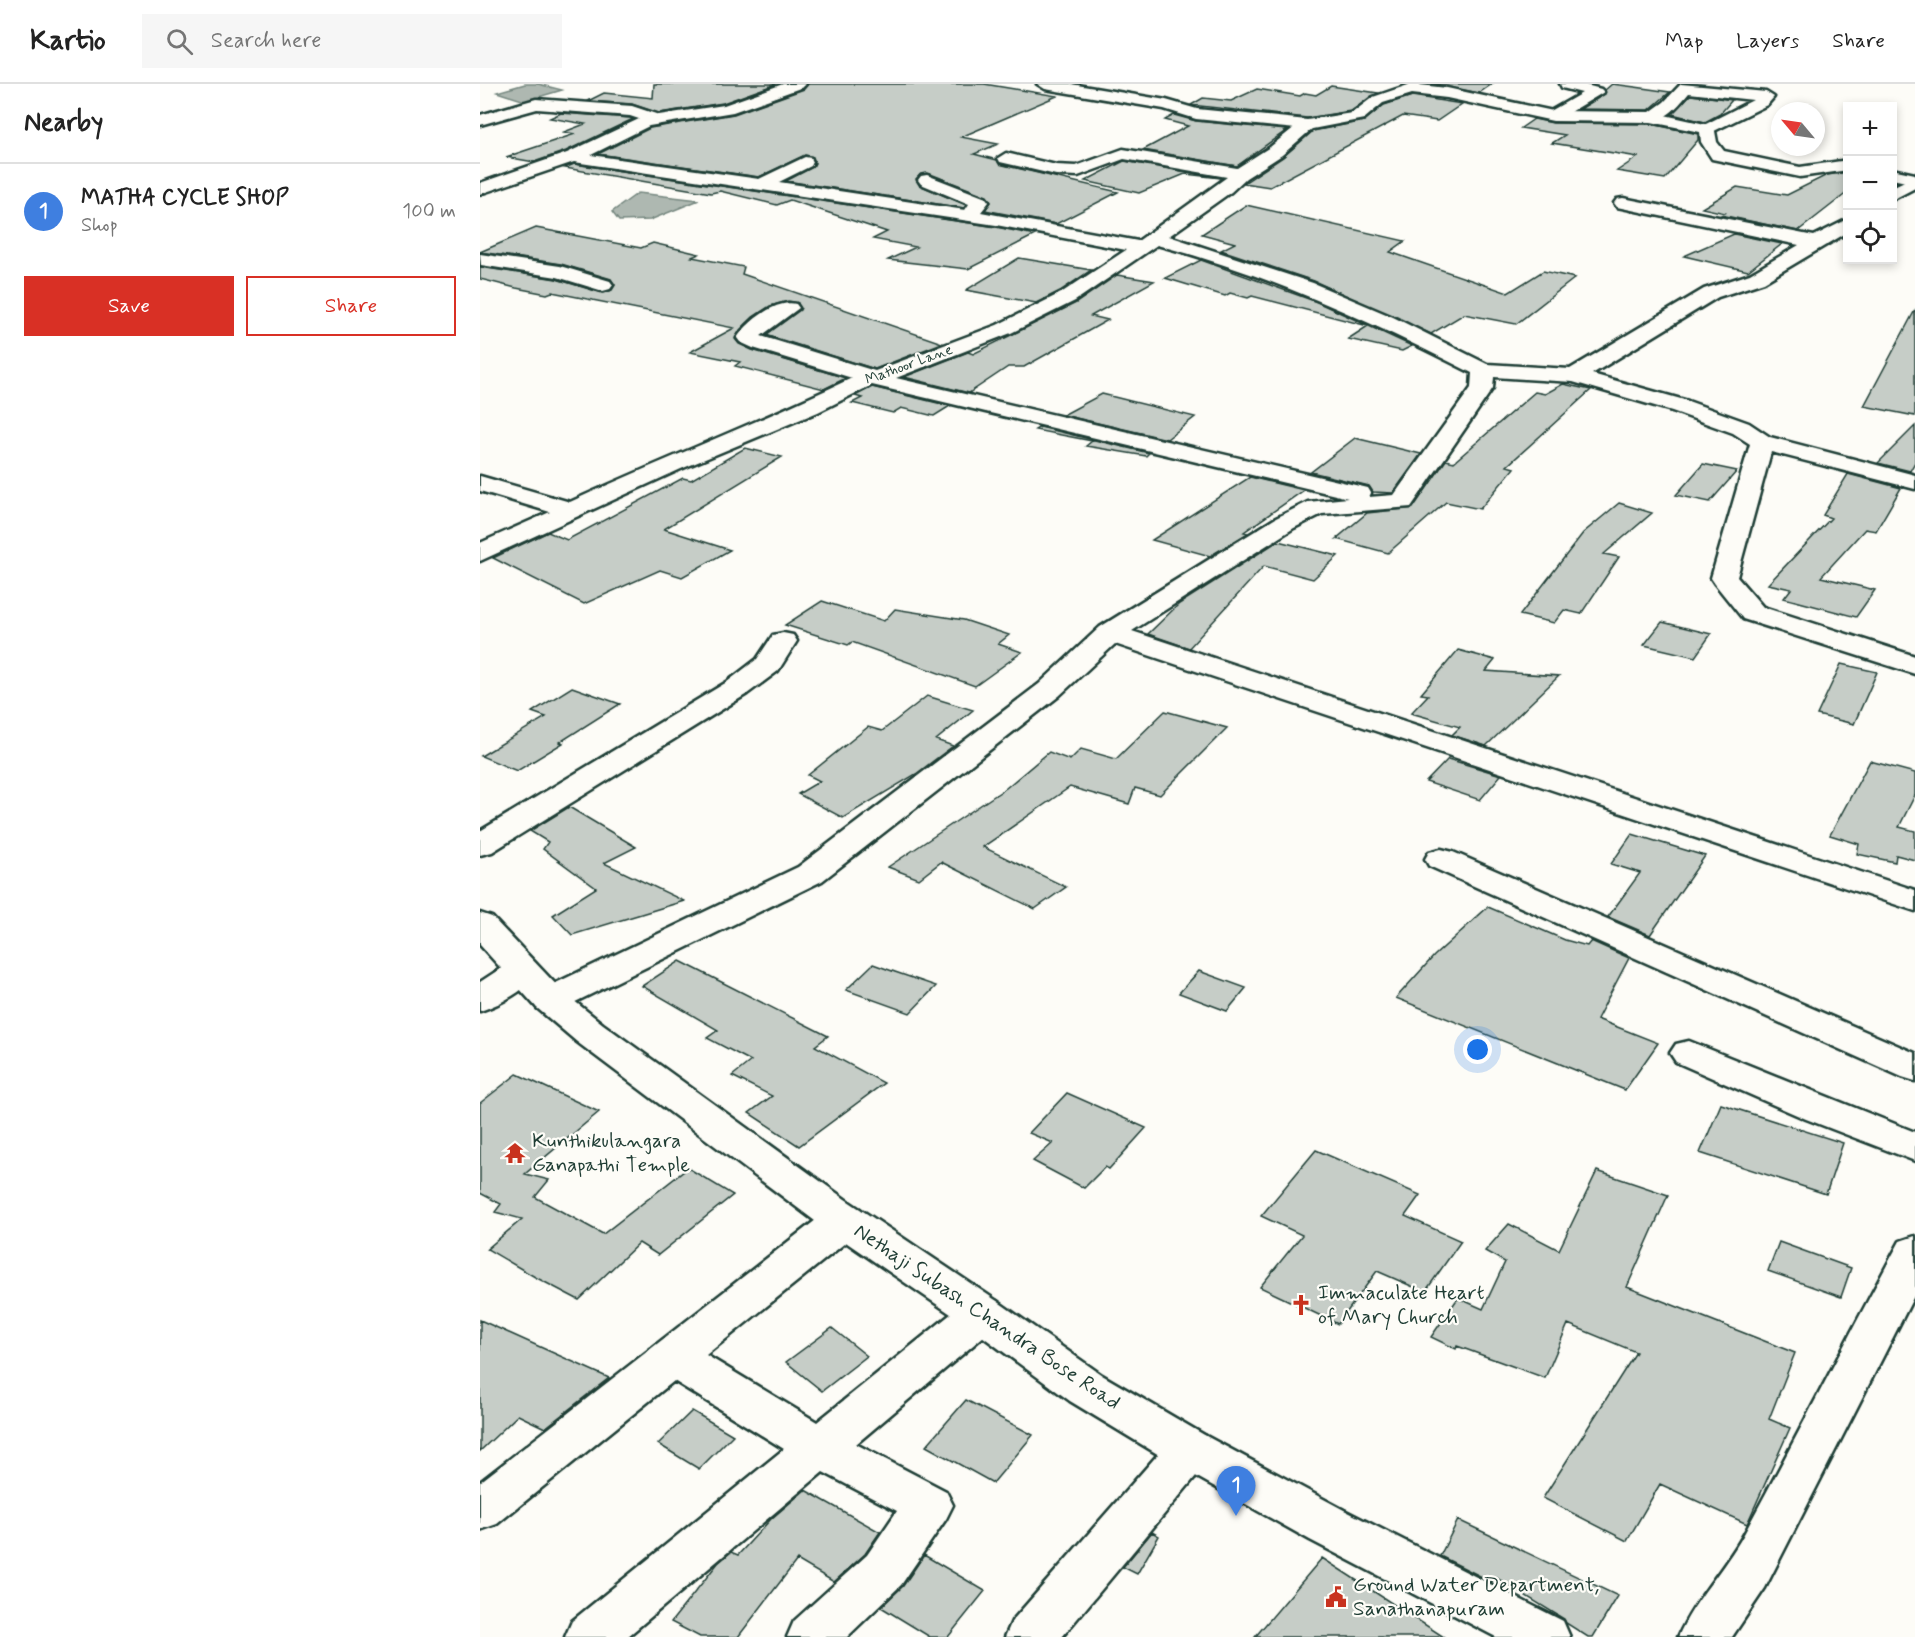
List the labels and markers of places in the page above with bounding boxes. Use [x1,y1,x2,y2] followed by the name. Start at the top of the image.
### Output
[532,1127,690,1179] place label: Kunthikulangara Ganapathi Temple
[503,1141,527,1165] temple icon: Kunthikulangara Ganapathi Temple
[1318,1279,1485,1331] place label: Immaculate Heart of Mary Church
[1289,1293,1313,1317] church icon: Immaculate Heart of Mary Church
[1216,1466,1256,1516] pin: 1
[1353,1571,1599,1623] place label: Ground Water Department, Sanathanapuram
[1324,1585,1348,1609] public building icon: Ground Water Department, Sanathanapuram

